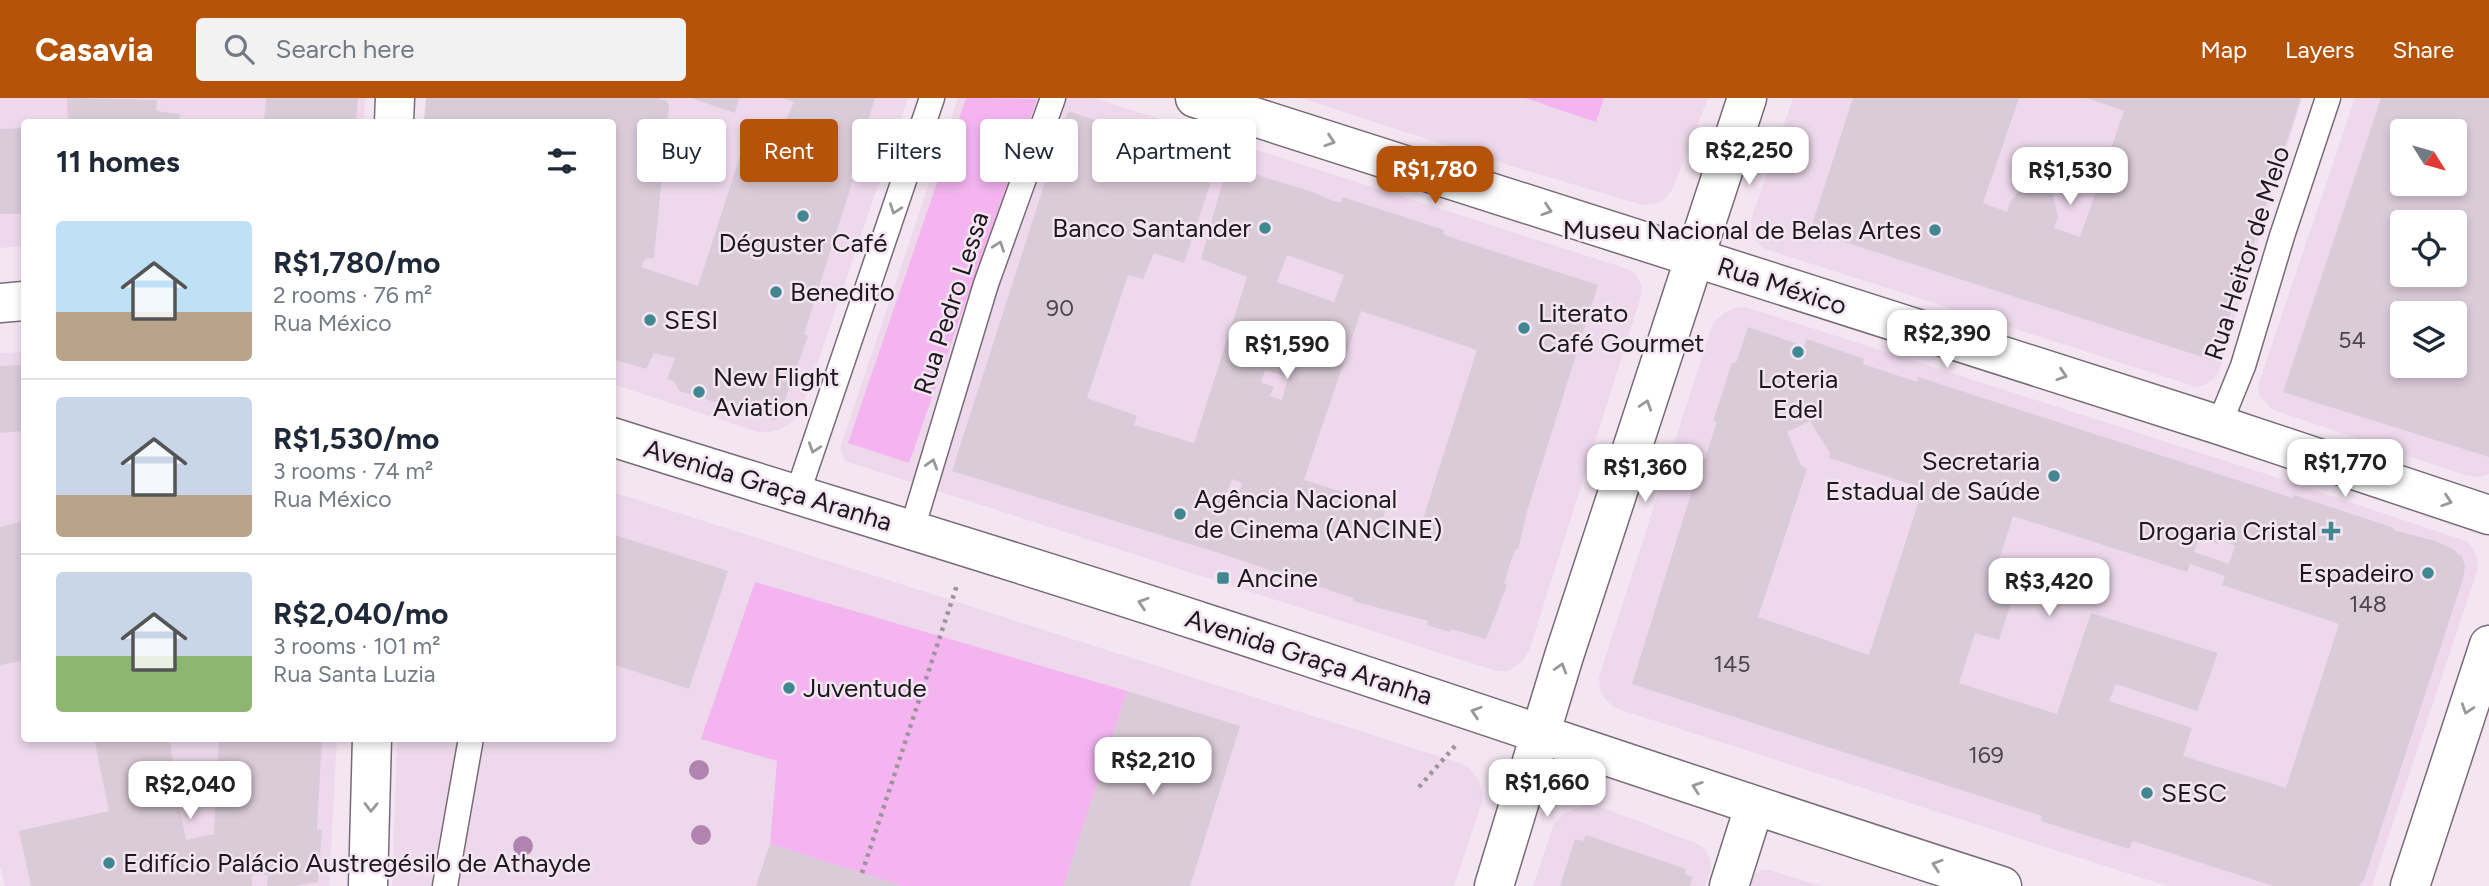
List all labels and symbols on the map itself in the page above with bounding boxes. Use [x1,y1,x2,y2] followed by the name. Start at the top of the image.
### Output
[2390,119,2468,196] north arrow
[1684,127,1814,187] pin: R$2,250
[1323,133,1336,147] one-way arrow
[2197,142,2297,364] street label: Rua Heitor de Melo
[1370,146,1500,206] pin: R$1,780
[2005,148,2135,207] pin: R$1,530
[1540,202,1552,217] one-way arrow
[888,203,903,215] one-way arrow
[795,208,811,224] marker: Déguster Café
[906,208,996,398] street label: Rua Pedro Lessa
[1052,212,1251,244] place label: Banco Santander
[1563,214,1921,246] place label: Museu Nacional de Belas Artes
[1257,220,1273,236] marker: Banco Santander
[1927,222,1943,238] marker: Museu Nacional de Belas Artes
[719,227,887,259] place label: Déguster Café
[991,241,1005,253] one-way arrow
[1713,250,1851,322] street label: Rua México
[790,276,895,308] place label: Benedito
[768,284,784,300] marker: Benedito
[1046,294,1074,322] house number: 90
[1538,297,1705,359] place label: Literato Café Gourmet
[664,304,718,336] place label: SESI
[1882,310,2012,370] pin: R$2,390
[642,312,658,328] marker: SESI
[1516,320,1532,336] marker: Literato Café Gourmet
[1222,322,1352,381] pin: R$1,590
[2338,326,2366,354] house number: 54
[1790,344,1806,360] marker: Loteria Edel
[713,361,839,423] place label: New Flight Aviation
[1758,363,1838,425] place label: Loteria Edel
[2056,367,2068,382] one-way arrow
[691,384,707,400] marker: New Flight Aviation
[1638,399,1652,411] one-way arrow
[640,432,896,538] street label: Avenida Graça Aranha
[2280,440,2410,499] pin: R$1,770
[808,441,822,453] one-way arrow
[1580,444,1710,504] pin: R$1,360
[1825,445,2040,507] place label: Secretaria Estadual de Saúde
[923,458,938,470] one-way arrow
[2046,468,2062,484] marker: Secretaria Estadual de Saúde
[1194,483,1442,545] place label: Agência Nacional de Cinema (ANCINE)
[2440,493,2452,507] one-way arrow
[1172,506,1188,522] marker: Agência Nacional de Cinema (ANCINE)
[2138,515,2317,547] place label: Drogaria Cristal
[2323,523,2339,539] marker: Drogaria Cristal
[2299,557,2414,589] place label: Espadeiro
[1984,559,2114,618] pin: R$3,420
[1237,562,1318,594] place label: Ancine
[2420,565,2436,581] marker: Espadeiro
[1215,570,1231,586] marker: Ancine
[2349,590,2387,618] house number: 148
[1138,597,1150,611] one-way arrow
[1182,602,1436,712] street label: Avenida Graça Aranha
[1713,650,1751,678] house number: 145
[1552,662,1567,674] one-way arrow
[803,672,927,704] place label: Juventude
[781,680,797,696] marker: Juventude
[2461,703,2475,715] one-way arrow
[1470,706,1483,720] one-way arrow
[1088,738,1218,797] pin: R$2,210
[1968,741,2004,769] house number: 169
[1482,760,1612,819] pin: R$1,660
[125,762,255,821] pin: R$2,040
[2161,777,2227,809] place label: SESC
[1692,781,1704,795] one-way arrow
[2139,785,2155,801] marker: SESC
[363,802,379,812] one-way arrow
[123,847,591,879] place label: Edifício Palácio Austregésilo de Athayde
[101,855,117,871] marker: Edifício Palácio Austregésilo de Athayde
[1931,859,1944,873] one-way arrow

